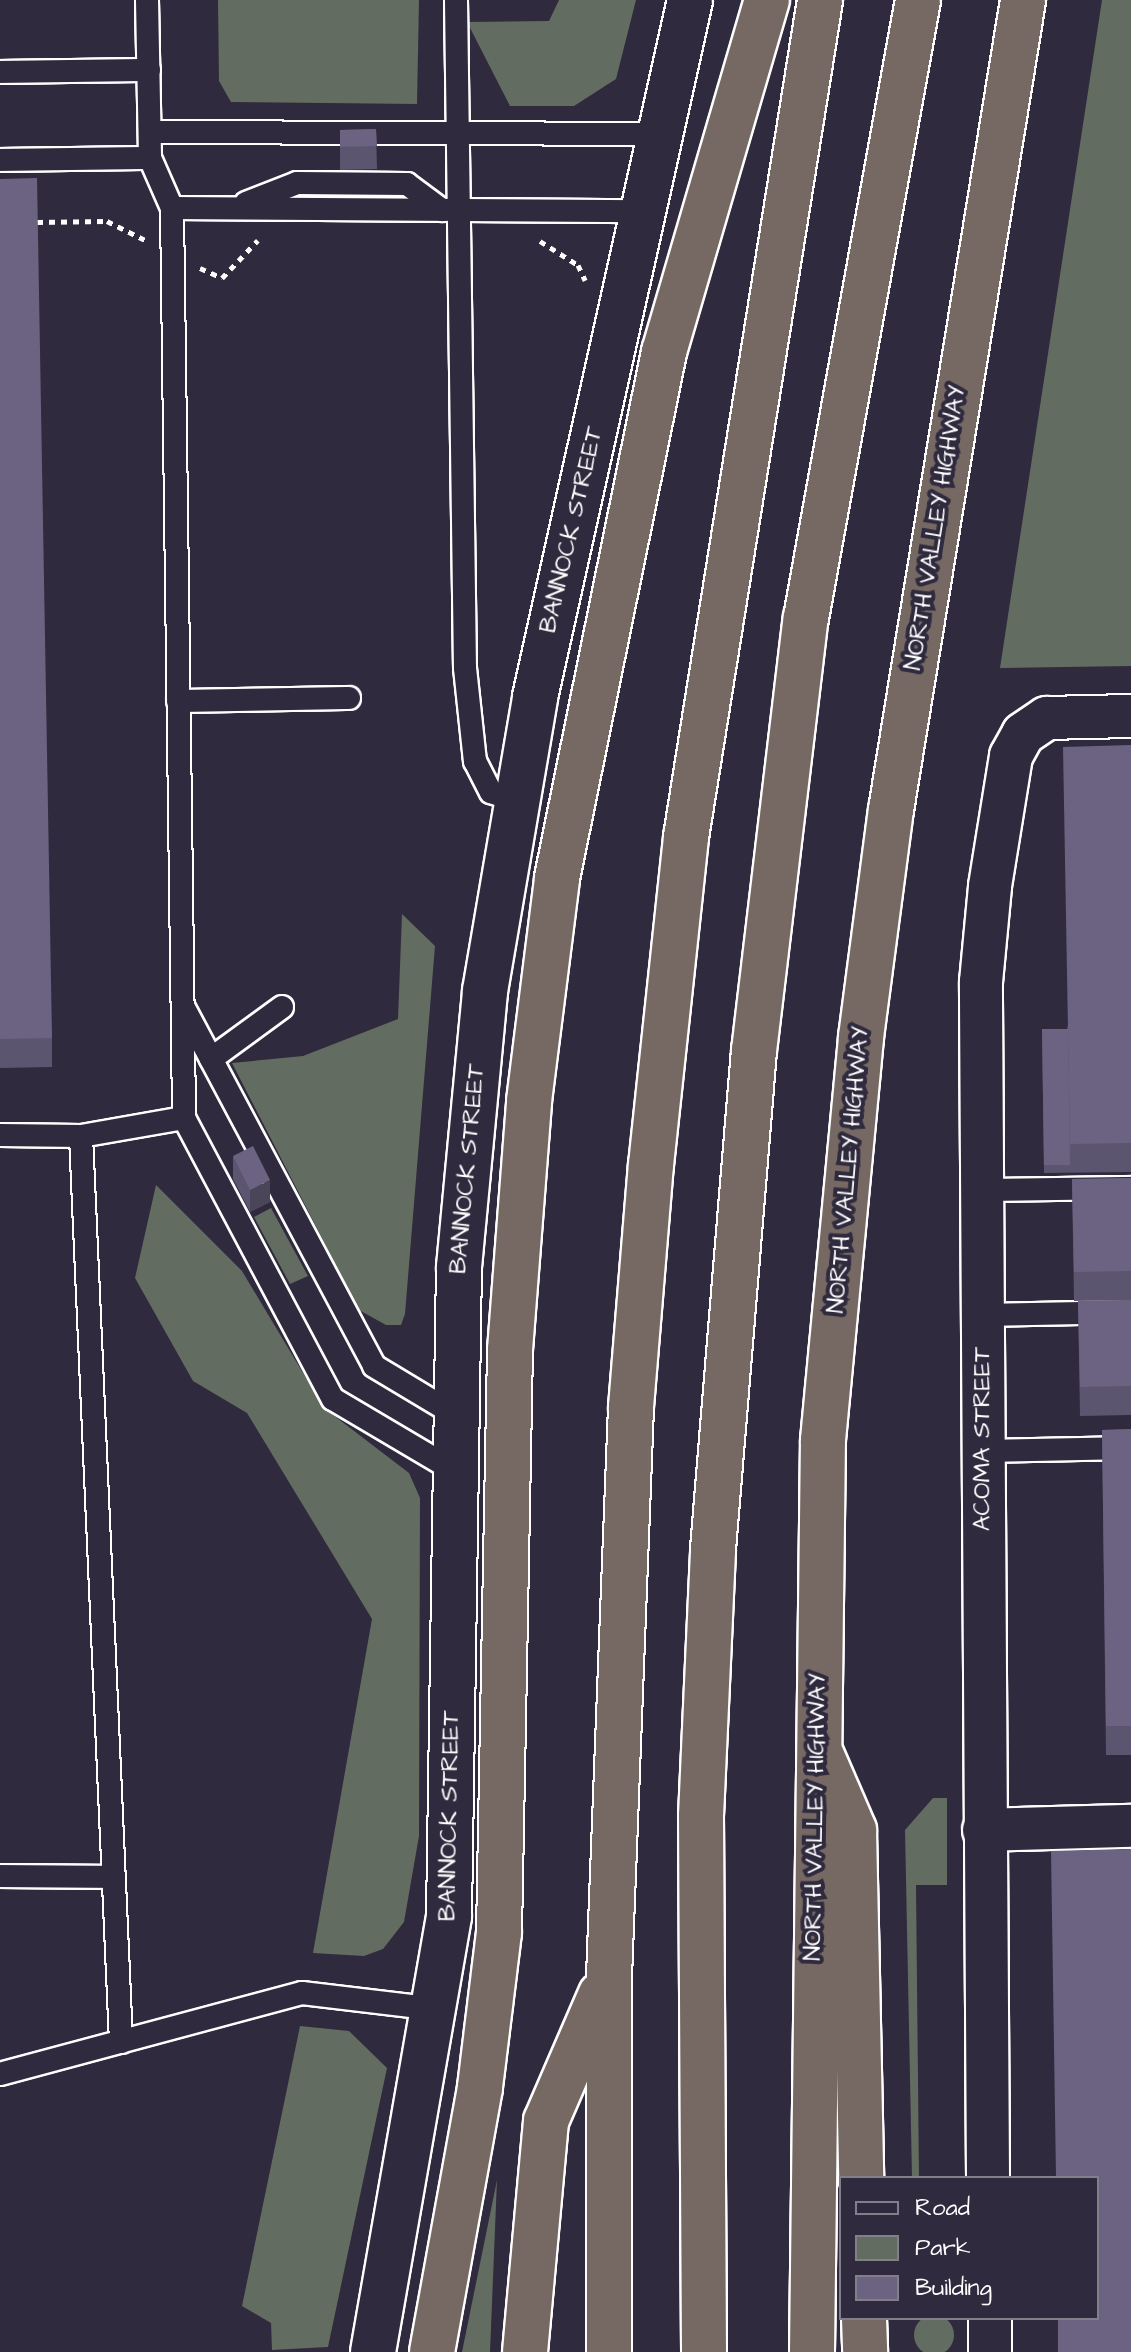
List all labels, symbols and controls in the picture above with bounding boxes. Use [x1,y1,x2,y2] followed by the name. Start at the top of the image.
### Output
[899,384,973,672] street label: NORTH VALLEY HIGHWAY
[534,424,610,636] street label: BANNOCK STREET
[822,1025,876,1315] street label: NORTH VALLEY HIGHWAY
[444,1063,492,1275] street label: BANNOCK STREET
[969,1347,997,1531] street label: ACOMA STREET
[799,1673,833,1961] street label: NORTH VALLEY HIGHWAY
[434,1710,466,1922] street label: BANNOCK STREET
[839,2176,1099,2320] legend
[915,2191,970,2225] text: Road
[915,2231,971,2265] text: Park
[915,2271,992,2305] text: Building

